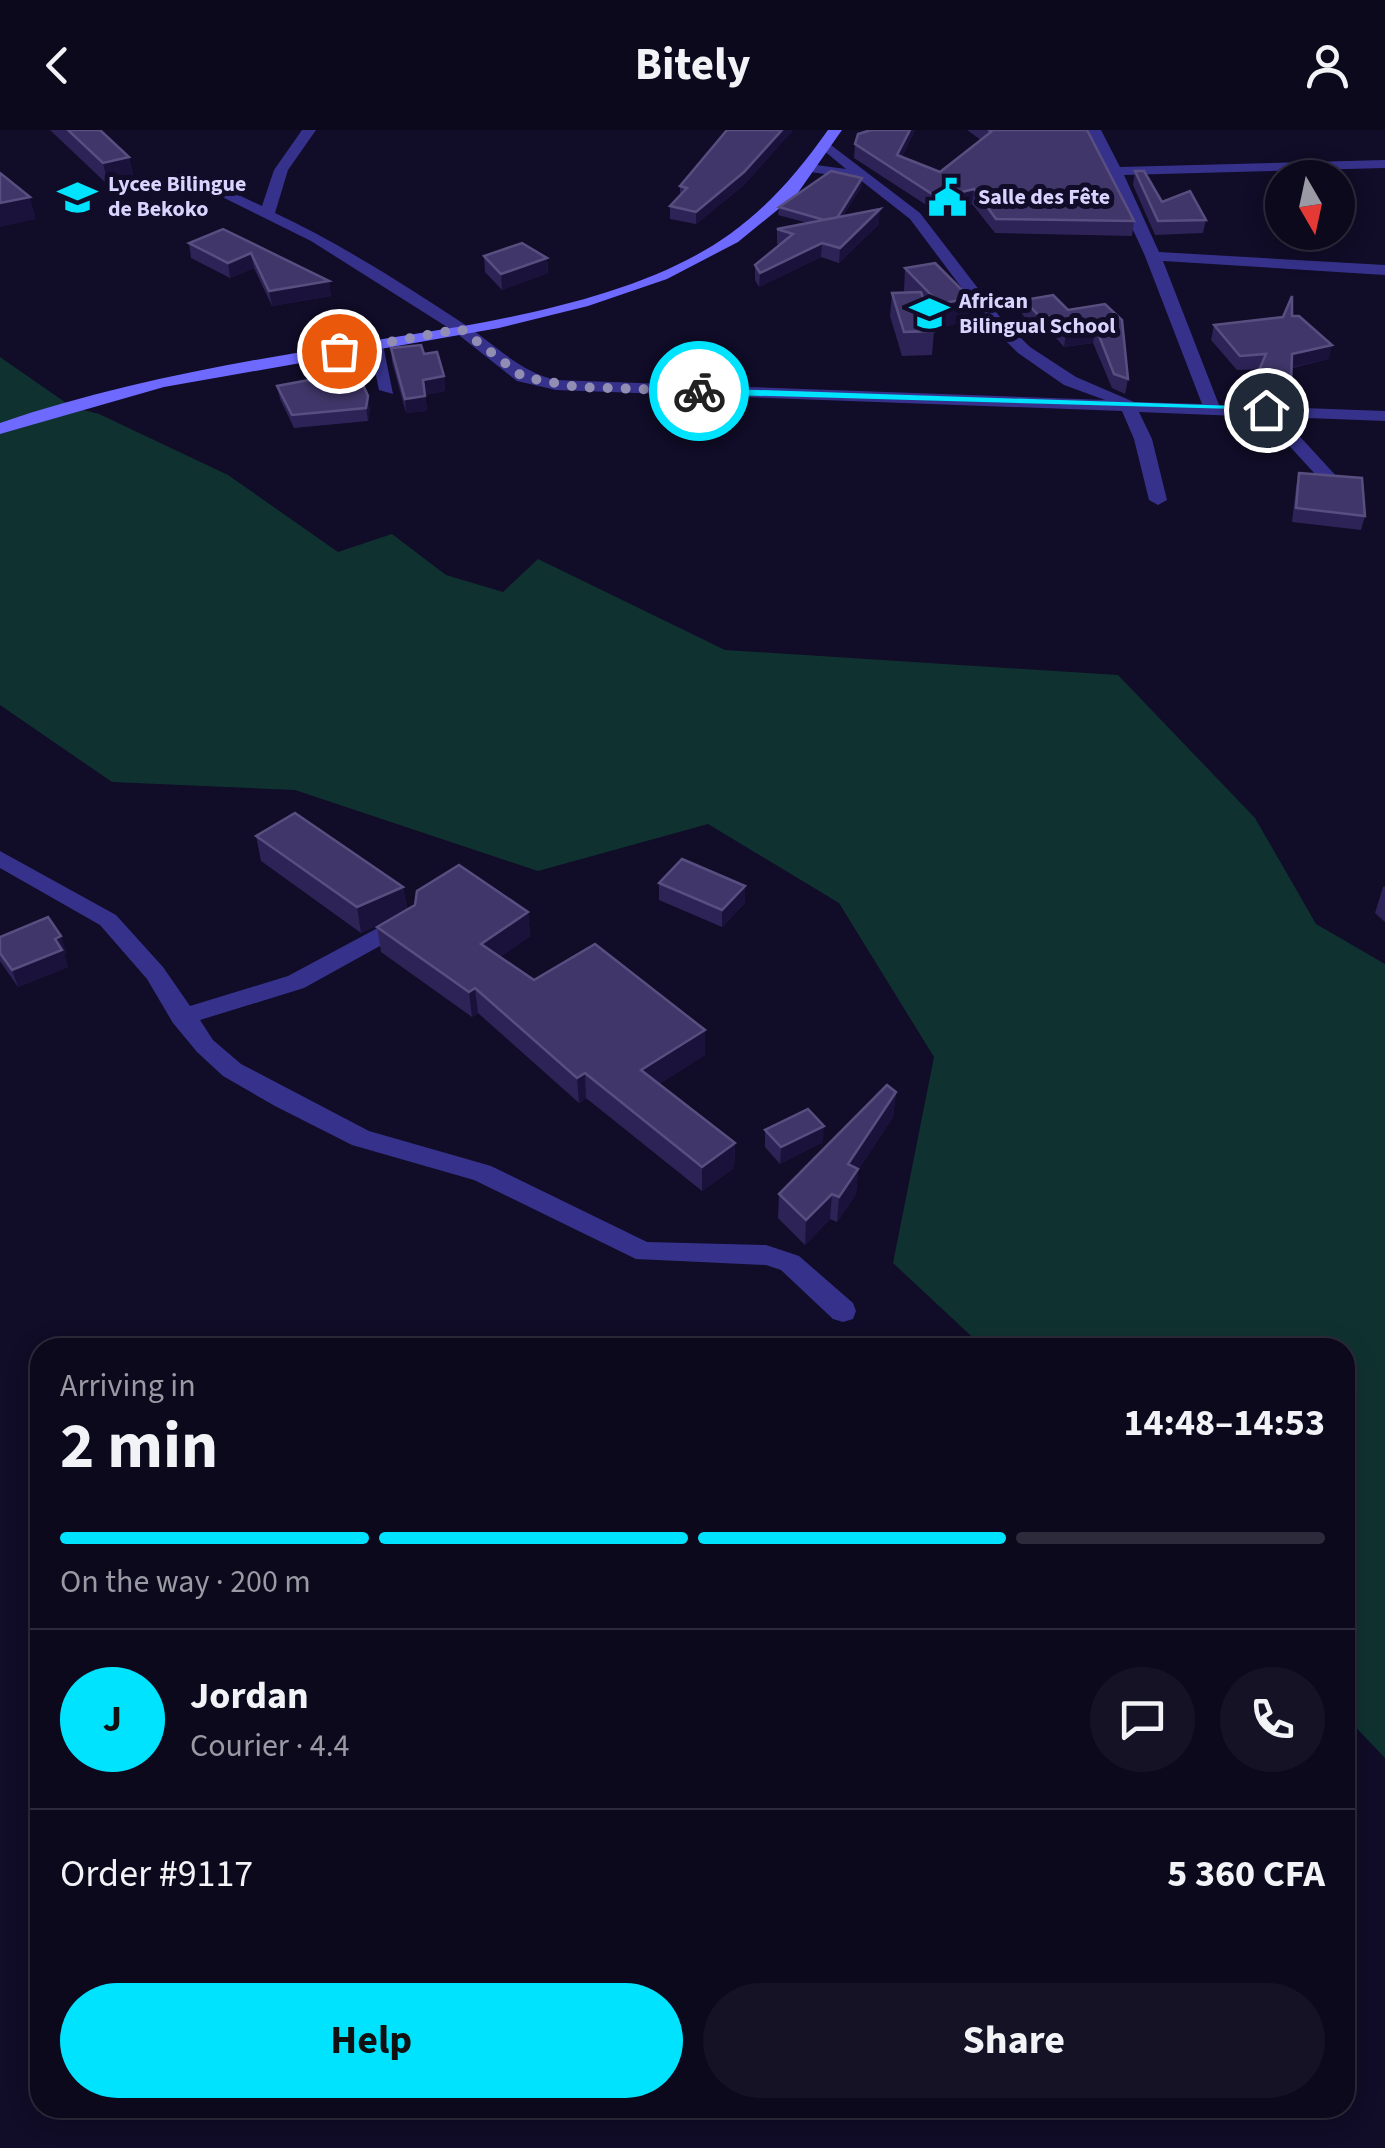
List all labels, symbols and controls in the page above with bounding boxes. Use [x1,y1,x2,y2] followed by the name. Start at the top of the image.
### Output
[635,33,750,97] text: Bitely
[30,38,85,93] icon: back
[1300,38,1355,93] icon: person
[1265,160,1355,250] north arrow
[1265,160,1355,250] map controls
[108,168,246,225] place label: Lycee Bilingue de Bekoko
[57,176,99,218] school or university icon: Lycee Bilingue de Bekoko
[927,176,969,218] public building icon: Salle des Fête
[978,181,1110,213] place label: Salle des Fête
[958,285,1116,342] place label: African Bilingual School
[908,293,950,335] school or university icon: African Bilingual School
[297,309,382,394] pin
[312,324,367,379] icon: bag
[649,341,749,441] courier
[672,364,727,419] icon: bike
[1224,368,1309,453] pin
[1239,383,1294,438] icon: home
[60,1363,196,1409] text: Arriving in
[1123,1396,1325,1450] text: 14:48–14:53
[60,1400,218,1493] text: 2 min
[60,1559,311,1605] text: On the way · 200 m
[1090,1667,1195,1772] button: chat
[1220,1667,1325,1772] button: phone
[190,1669,309,1723] text: Jordan
[103,1692,122,1746] text: J
[190,1723,350,1769] text: Courier · 4.4
[60,1847,253,1901] text: Order #9117
[1167,1847,1325,1901] text: 5 360 CFA
[60,1983,683,2098] button: Help
[703,1983,1325,2098] button: Share

